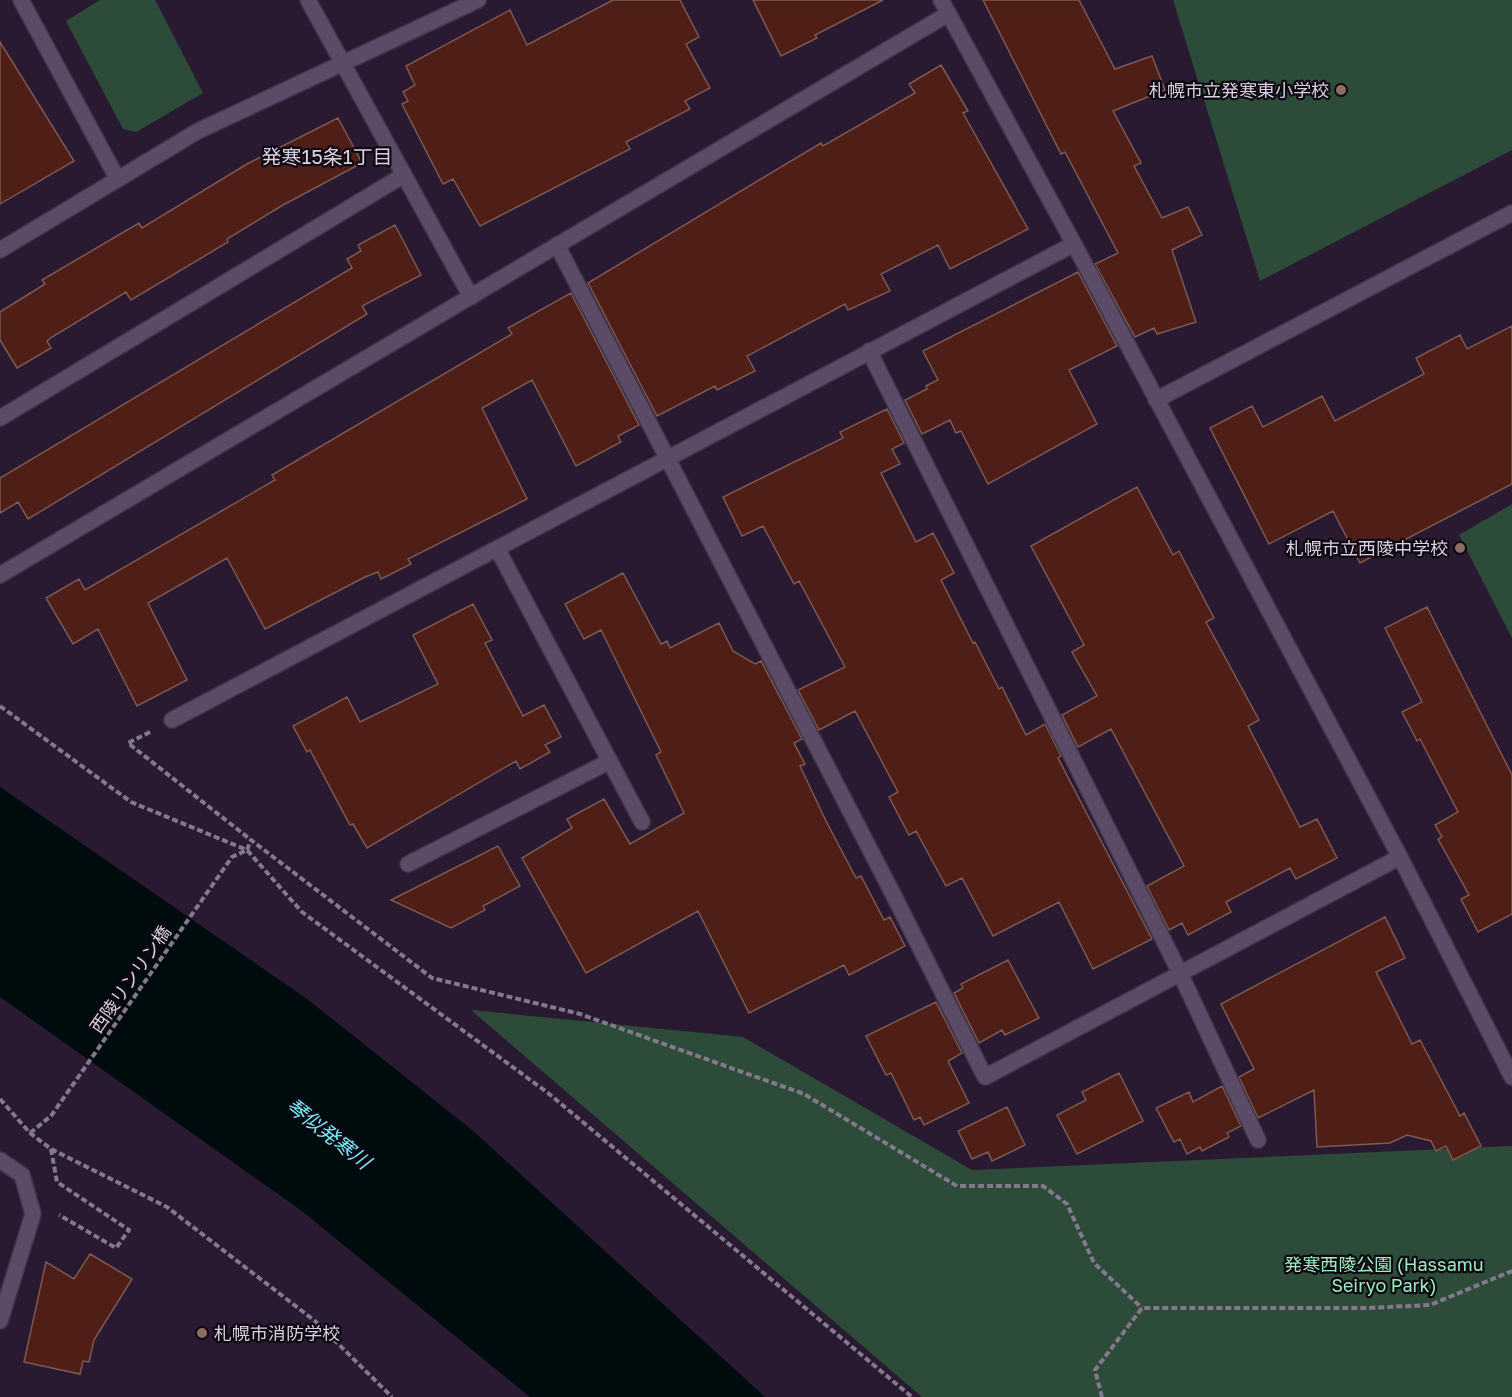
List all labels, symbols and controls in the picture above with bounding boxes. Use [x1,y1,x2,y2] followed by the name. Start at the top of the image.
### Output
[1149,79,1329,101] place label: 札幌市立発寒東小学校
[1334,83,1348,97] marker: 札幌市立発寒東小学校
[262,144,393,168] district label: 発寒15条1丁目
[1286,537,1448,559] place label: 札幌市立西陵中学校
[1453,541,1467,555] marker: 札幌市立西陵中学校
[85,921,175,1037] street label: 西陵リンリン橋
[282,1093,377,1174] water label: 琴似発寒川
[1284,1253,1484,1296] park label: 発寒西陵公園 (Hassamu Seiryo Park)
[214,1322,340,1344] place label: 札幌市消防学校
[195,1326,209,1340] marker: 札幌市消防学校

